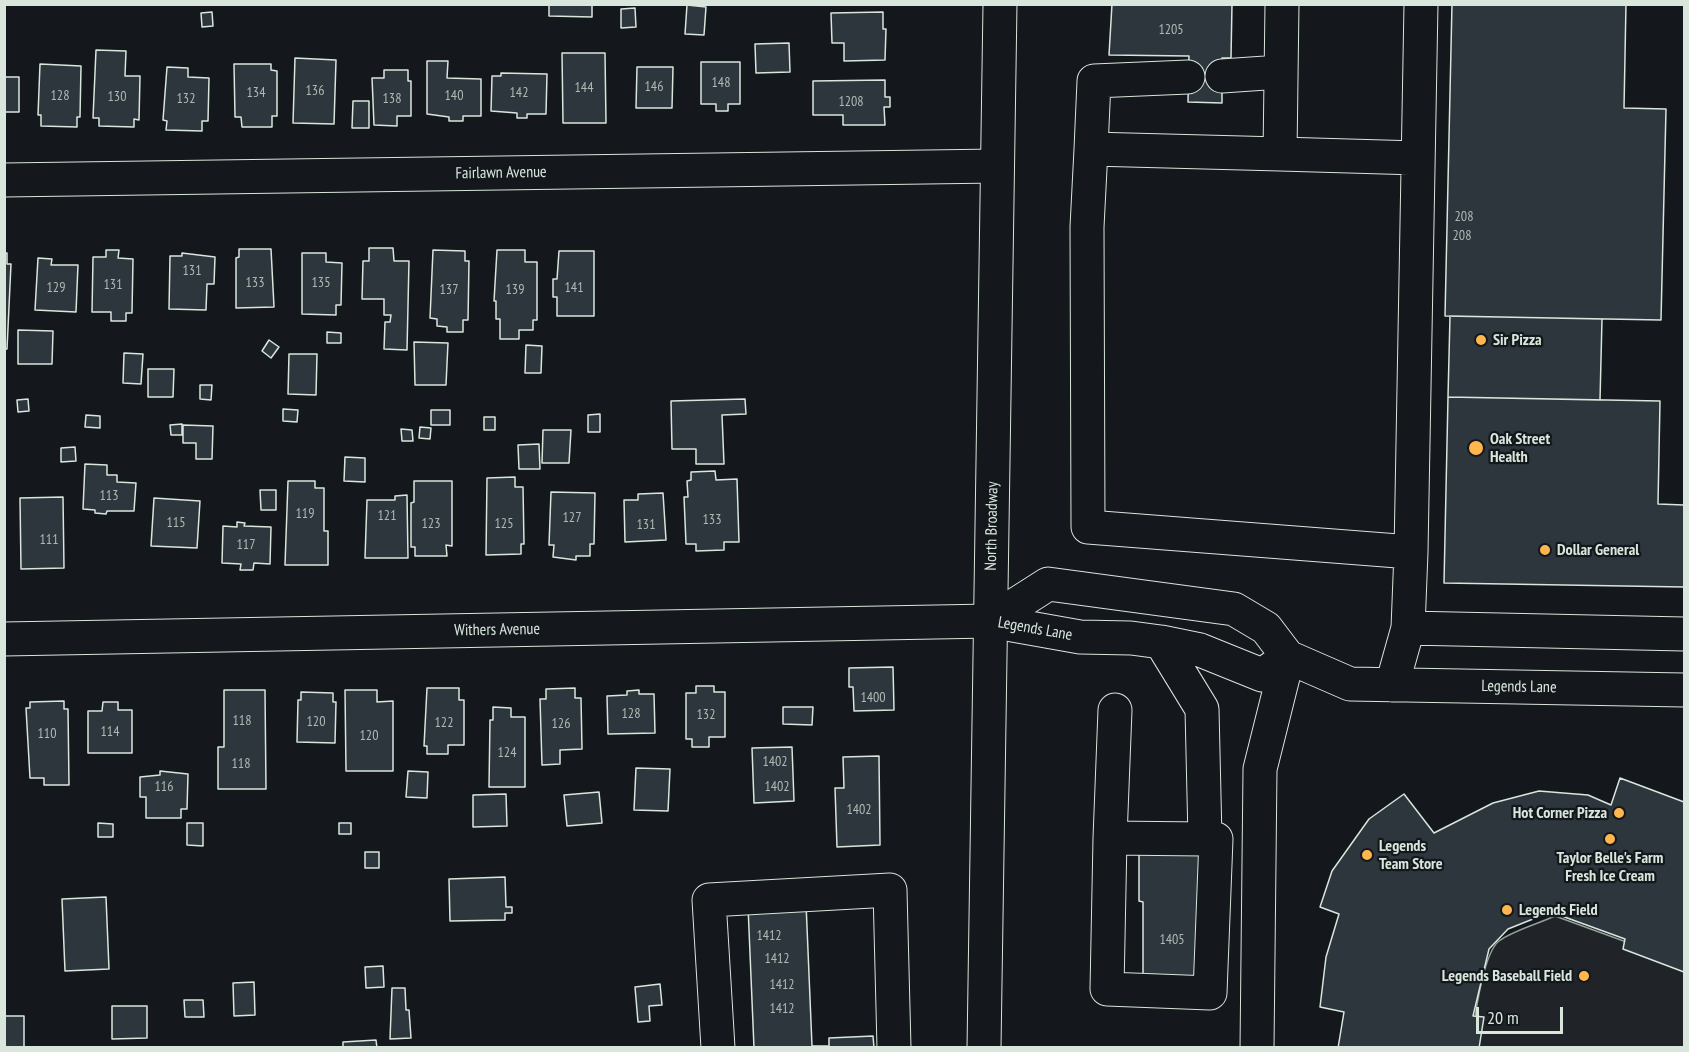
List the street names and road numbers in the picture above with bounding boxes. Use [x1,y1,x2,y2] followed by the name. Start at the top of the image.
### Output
[455,163,547,183] street label: Fairlawn Avenue
[982,481,1002,571] street label: North Broadway
[996,613,1074,645] street label: Legends Lane
[454,620,540,640] street label: Withers Avenue
[1481,677,1557,697] street label: Legends Lane

